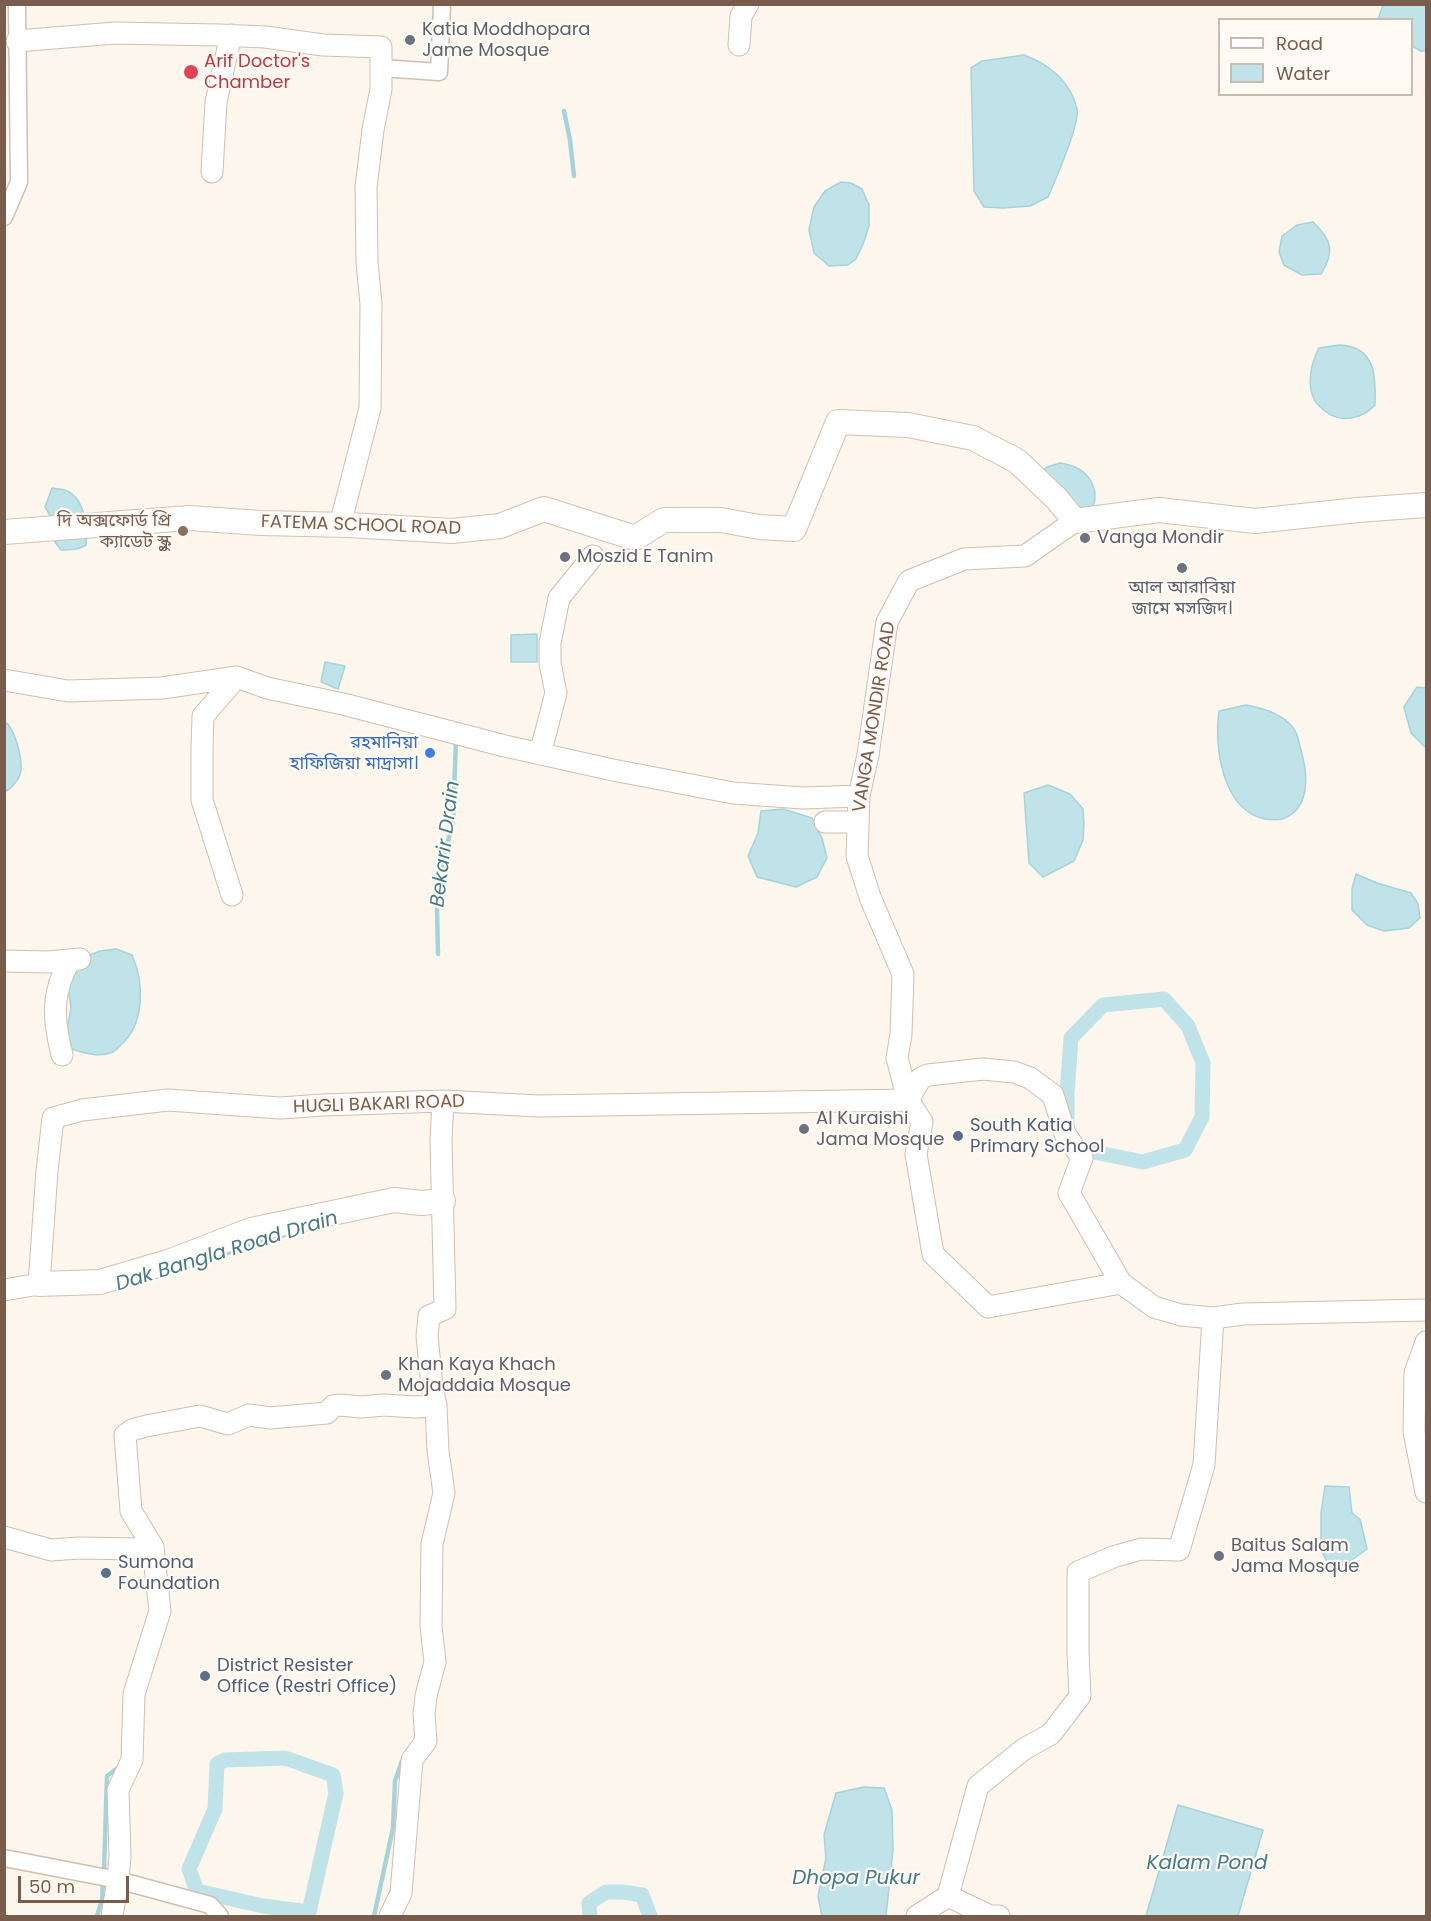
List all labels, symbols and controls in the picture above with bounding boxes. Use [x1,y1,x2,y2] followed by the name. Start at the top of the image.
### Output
[1218,18,1413,96] legend
[422,19,591,62] place label: Katia Moddhopara Jame Mosque
[1276,31,1323,56] text: Road
[403,33,417,47] marker: Katia Moddhopara Jame Mosque
[204,51,310,94] place label: Arif Doctor's Chamber
[1276,61,1330,86] text: Water
[182,63,200,81] marker: Arif Doctor's Chamber
[57,510,171,552] place label: দি অক্সফোর্ড প্রি ক্যাডেট স্কুল
[261,512,461,540] street label: FATEMA SCHOOL ROAD
[176,524,190,538] marker: দি অক্সফোর্ড প্রি ক্যাডেট স্কুল
[1097,527,1224,549] place label: Vanga Mondir
[1078,531,1092,545] marker: Vanga Mondir
[577,546,713,568] place label: Moszid E Tanim
[558,550,572,564] marker: Moszid E Tanim
[1175,561,1189,575] marker: আল আরাবিয়া জামে মসজিদ।
[1129,577,1235,620] place label: আল আরাবিয়া জামে মসজিদ।
[849,620,901,814] street label: VANGA MONDIR ROAD
[290,732,418,774] place label: রহমানিয়া হাফিজিয়া মাদ্রাসা।
[423,746,437,760] marker: রহমানিয়া হাফিজিয়া মাদ্রাসা।
[426,779,466,909] water label: Bekarir Drain
[293,1091,465,1119] street label: HUGLI BAKARI ROAD
[816,1108,944,1150] place label: Al Kuraishi Jama Mosque
[970,1115,1104,1158] place label: South Katia Primary School
[797,1122,811,1136] marker: Al Kuraishi Jama Mosque
[951,1129,965,1143] marker: South Katia Primary School
[113,1207,341,1297] water label: Dak Bangla Road Drain
[398,1354,571,1396] place label: Khan Kaya Khach Mojaddaia Mosque
[379,1368,393,1382] marker: Khan Kaya Khach Mojaddaia Mosque
[1231,1535,1359,1578] place label: Baitus Salam Jama Mosque
[1212,1549,1226,1563] marker: Baitus Salam Jama Mosque
[118,1552,220,1594] place label: Sumona Foundation
[99,1566,113,1580] marker: Sumona Foundation
[217,1655,397,1698] place label: District Resister Office (Restri Office)
[198,1669,212,1683] marker: District Resister Office (Restri Office)
[1146,1852,1268,1876] water label: Kalam Pond
[21,1864,132,1902] scale bar
[792,1867,920,1891] water label: Dhopa Pukur
[29,1874,75,1899] text: 50 m

